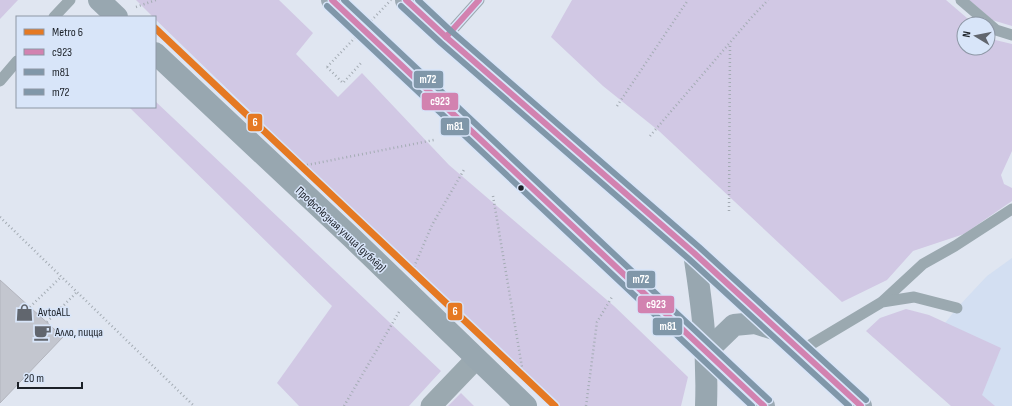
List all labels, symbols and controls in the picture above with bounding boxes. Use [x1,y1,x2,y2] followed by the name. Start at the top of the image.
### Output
[16,16,156,108] legend
[956,16,996,56] north arrow
[52,25,83,40] text: Metro 6
[960,30,974,38] text: N
[52,45,72,60] text: с923
[52,65,70,80] text: т81
[413,70,444,89] line badge: т72
[420,73,437,86] text: т72
[52,85,69,100] text: т72
[421,92,459,111] line badge: с923
[430,95,450,108] text: с923
[247,113,263,132] line badge: 6
[252,116,258,129] text: 6
[440,117,470,136] line badge: т81
[447,120,464,133] text: т81
[292,183,389,275] street label: Профсоюзная улица (дублёр)
[516,183,526,193] unlabelled marker
[626,270,656,289] line badge: т72
[633,273,650,286] text: т72
[637,295,675,314] line badge: с923
[646,298,666,311] text: с923
[15,302,35,322] shop icon: AvtoALL
[447,302,463,321] line badge: 6
[37,305,71,320] place label: AvtoALL
[452,305,458,318] text: 6
[652,317,683,336] line badge: т81
[660,320,677,333] text: т81
[32,322,52,342] cafe icon: Алло, пицца
[54,325,103,340] place label: Алло, пицца
[18,364,82,390] scale bar
[24,371,44,386] text: 20 m

